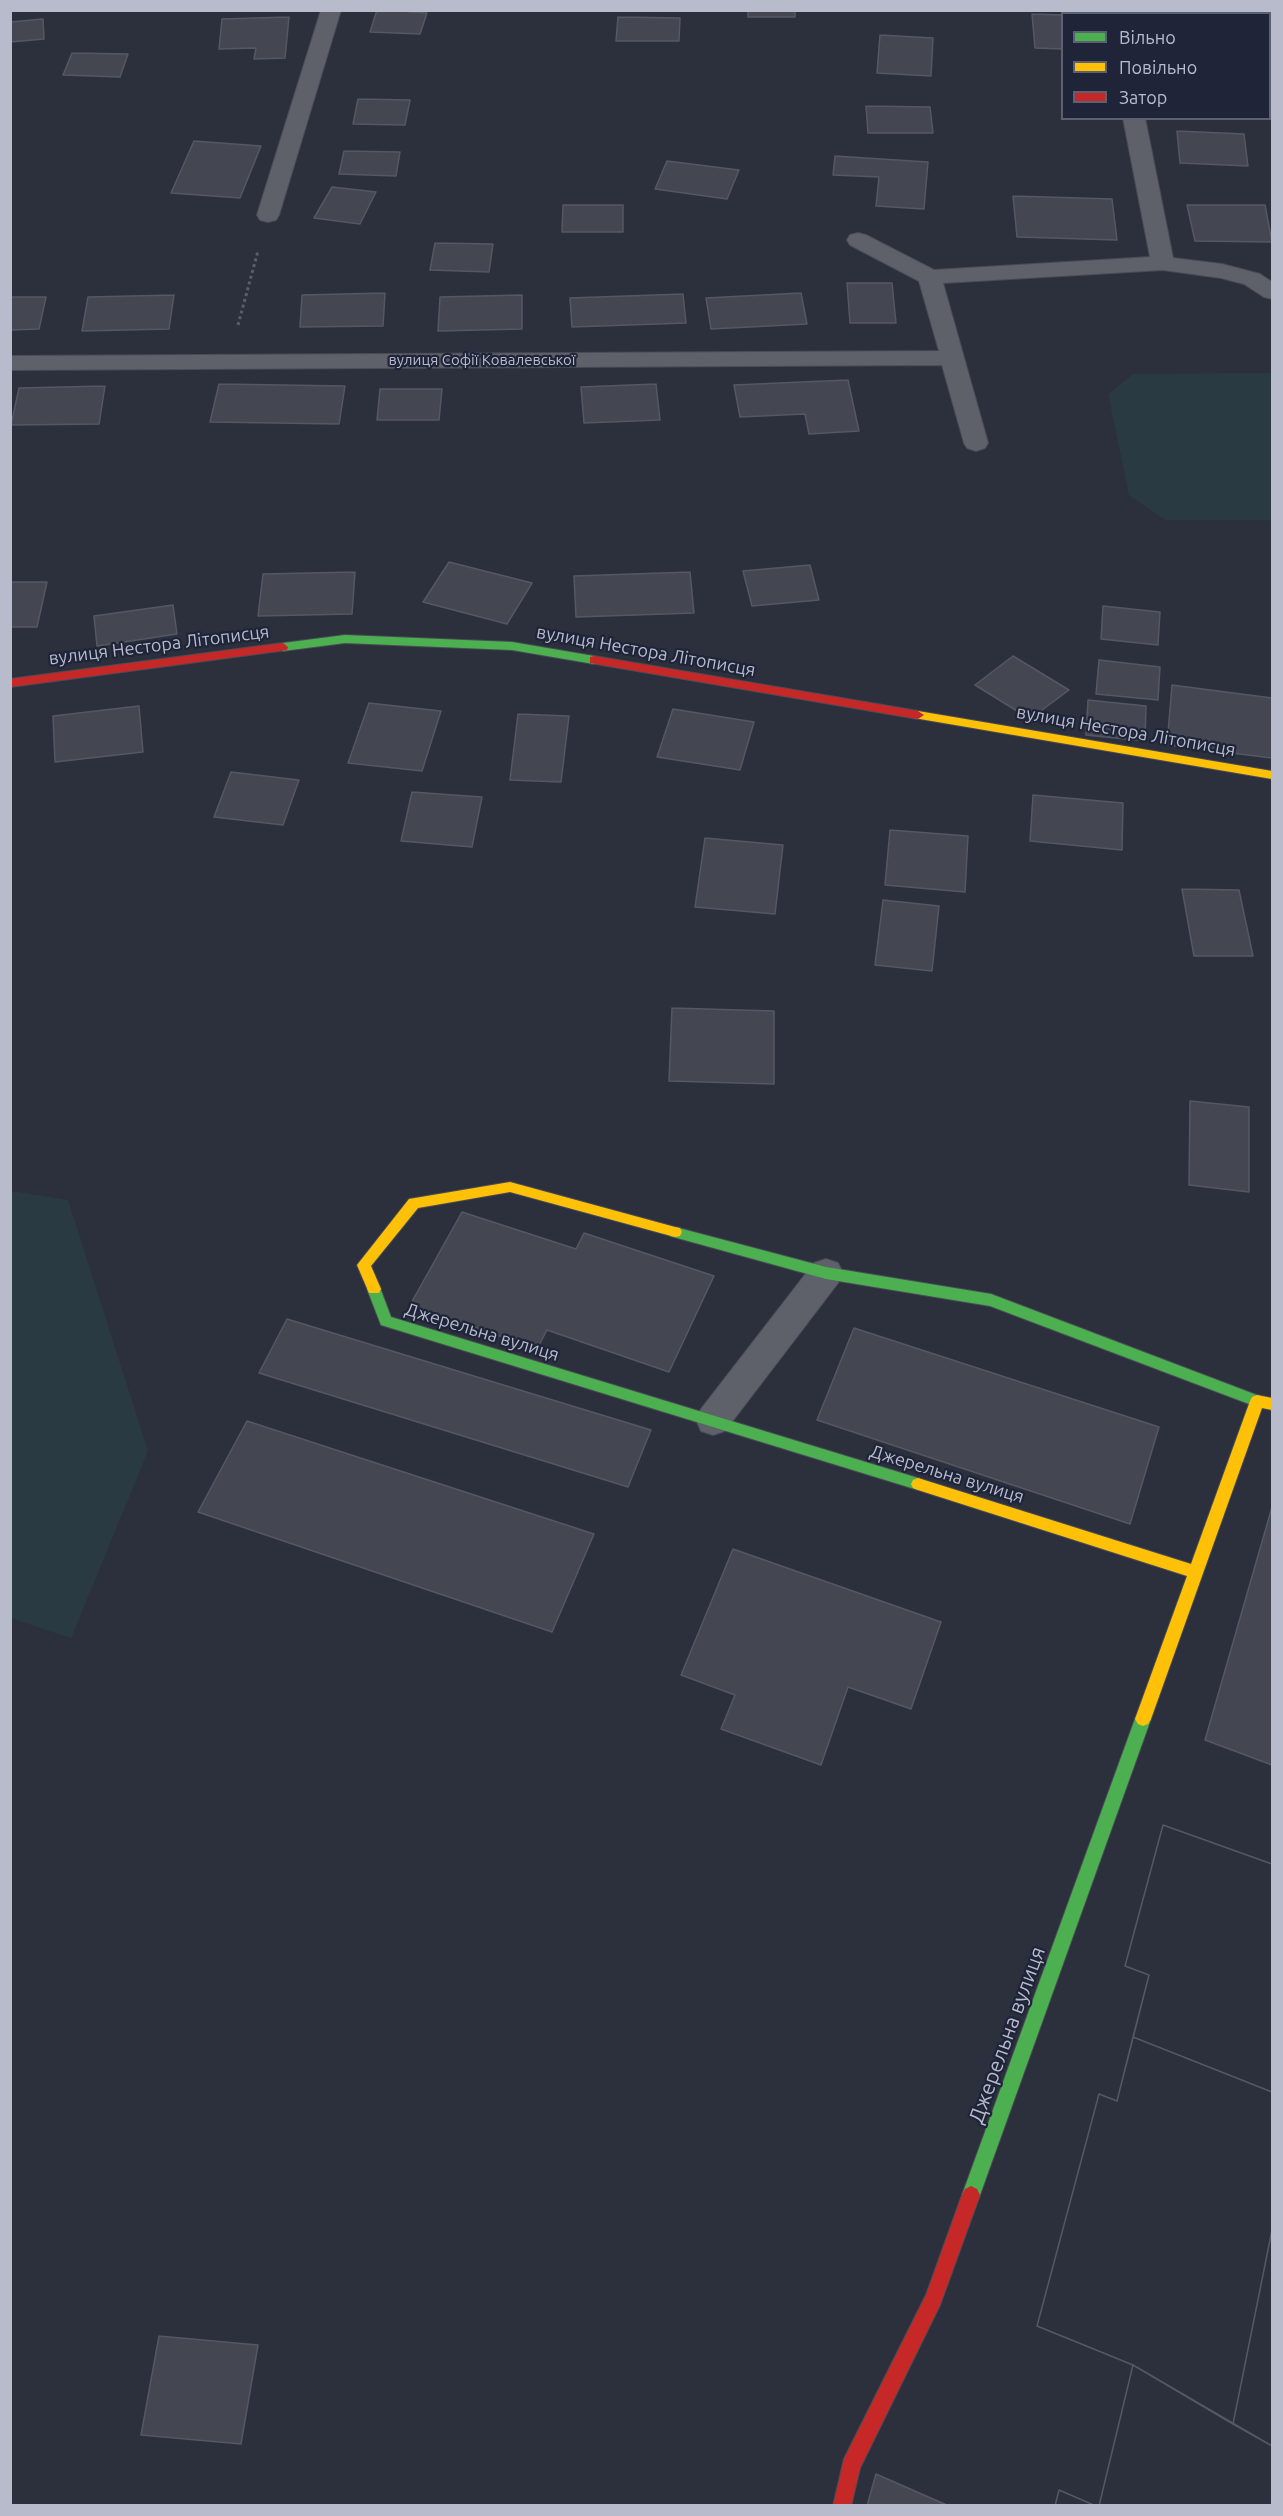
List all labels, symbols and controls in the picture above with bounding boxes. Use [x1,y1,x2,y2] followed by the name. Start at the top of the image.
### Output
[1061,12,1271,120] legend
[1119,27,1176,47] text: Вільно
[1119,57,1197,77] text: Повільно
[1119,87,1167,107] text: Затор
[389,351,575,369] street label: вулиця Софії Ковалевської
[47,621,271,669] street label: вулиця Нестора Літописця
[535,621,757,681] street label: вулиця Нестора Літописця
[1015,701,1237,761] street label: вулиця Нестора Літописця
[402,1298,562,1366] street label: Джерельна вулиця
[867,1440,1027,1508] street label: Джерельна вулиця
[963,1943,1051,2127] street label: Джерельна вулиця

